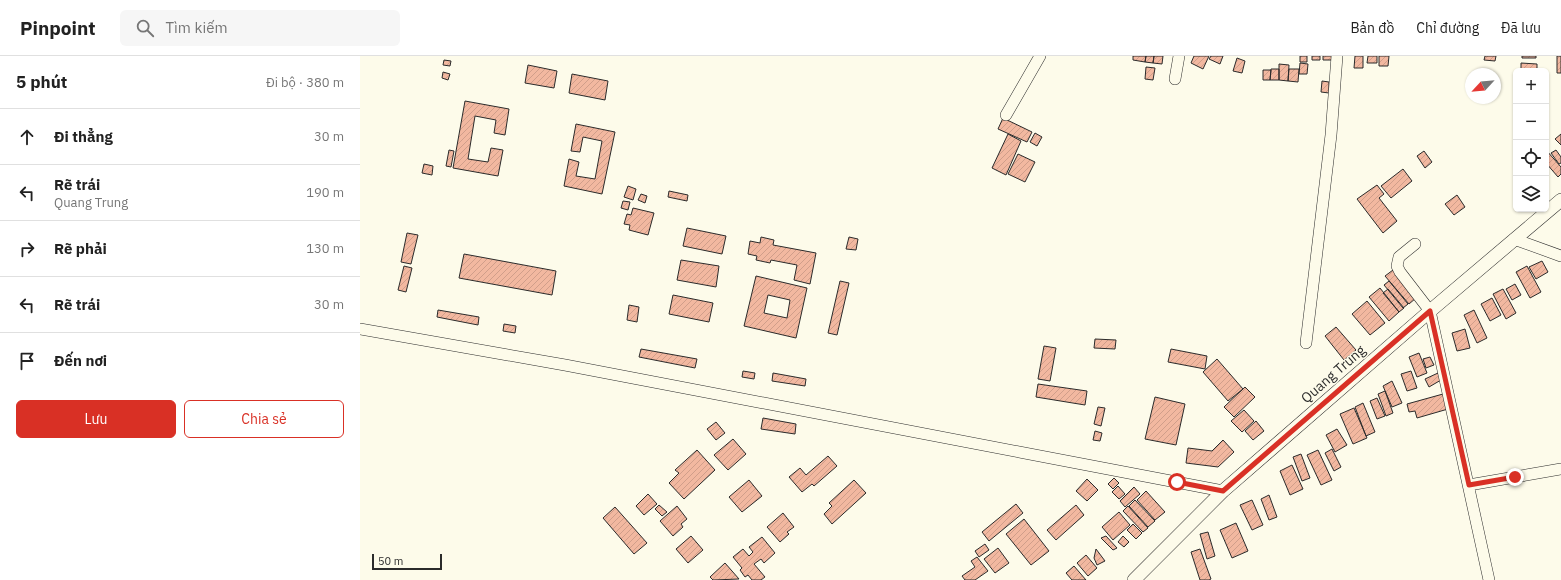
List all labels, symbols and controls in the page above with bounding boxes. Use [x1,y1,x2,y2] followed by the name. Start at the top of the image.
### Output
[120,10,400,46] search box
[20,16,96,40] text: Pinpoint
[134,17,156,39] icon: search
[166,18,227,37] text: Tìm kiếm
[1350,19,1394,37] text: Bản đồ
[1416,19,1479,37] text: Chỉ đường
[1501,19,1541,37] text: Đã lưu
[1465,68,1501,104] north arrow
[1513,68,1549,212] map controls
[1513,68,1549,104] button: +
[16,71,67,93] text: 5 phút
[266,74,344,91] text: Đi bộ · 380 m
[1513,104,1549,140] button: −
[16,126,38,148] icon: ahead
[54,127,113,146] text: Đi thẳng
[314,128,344,145] text: 30 m
[1513,140,1549,176] button: locate
[54,175,100,194] text: Rẽ trái
[1513,176,1549,212] button: layers
[16,182,38,204] icon: left
[306,184,344,201] text: 190 m
[54,194,128,211] text: Quang Trung
[16,238,38,260] icon: right
[54,239,107,258] text: Rẽ phải
[306,240,344,257] text: 130 m
[16,294,38,316] icon: left
[54,295,100,314] text: Rẽ trái
[314,296,344,313] text: 30 m
[1297,341,1369,407] street label: Quang Trung
[16,350,38,372] icon: arrive
[54,351,107,370] text: Đến nơi
[16,400,176,438] button: Lưu
[184,400,344,438] button: Chia sẻ
[1506,468,1524,486] route end
[1168,473,1186,491] route start
[372,552,442,571] scale bar
[378,554,403,568] text: 50 m

